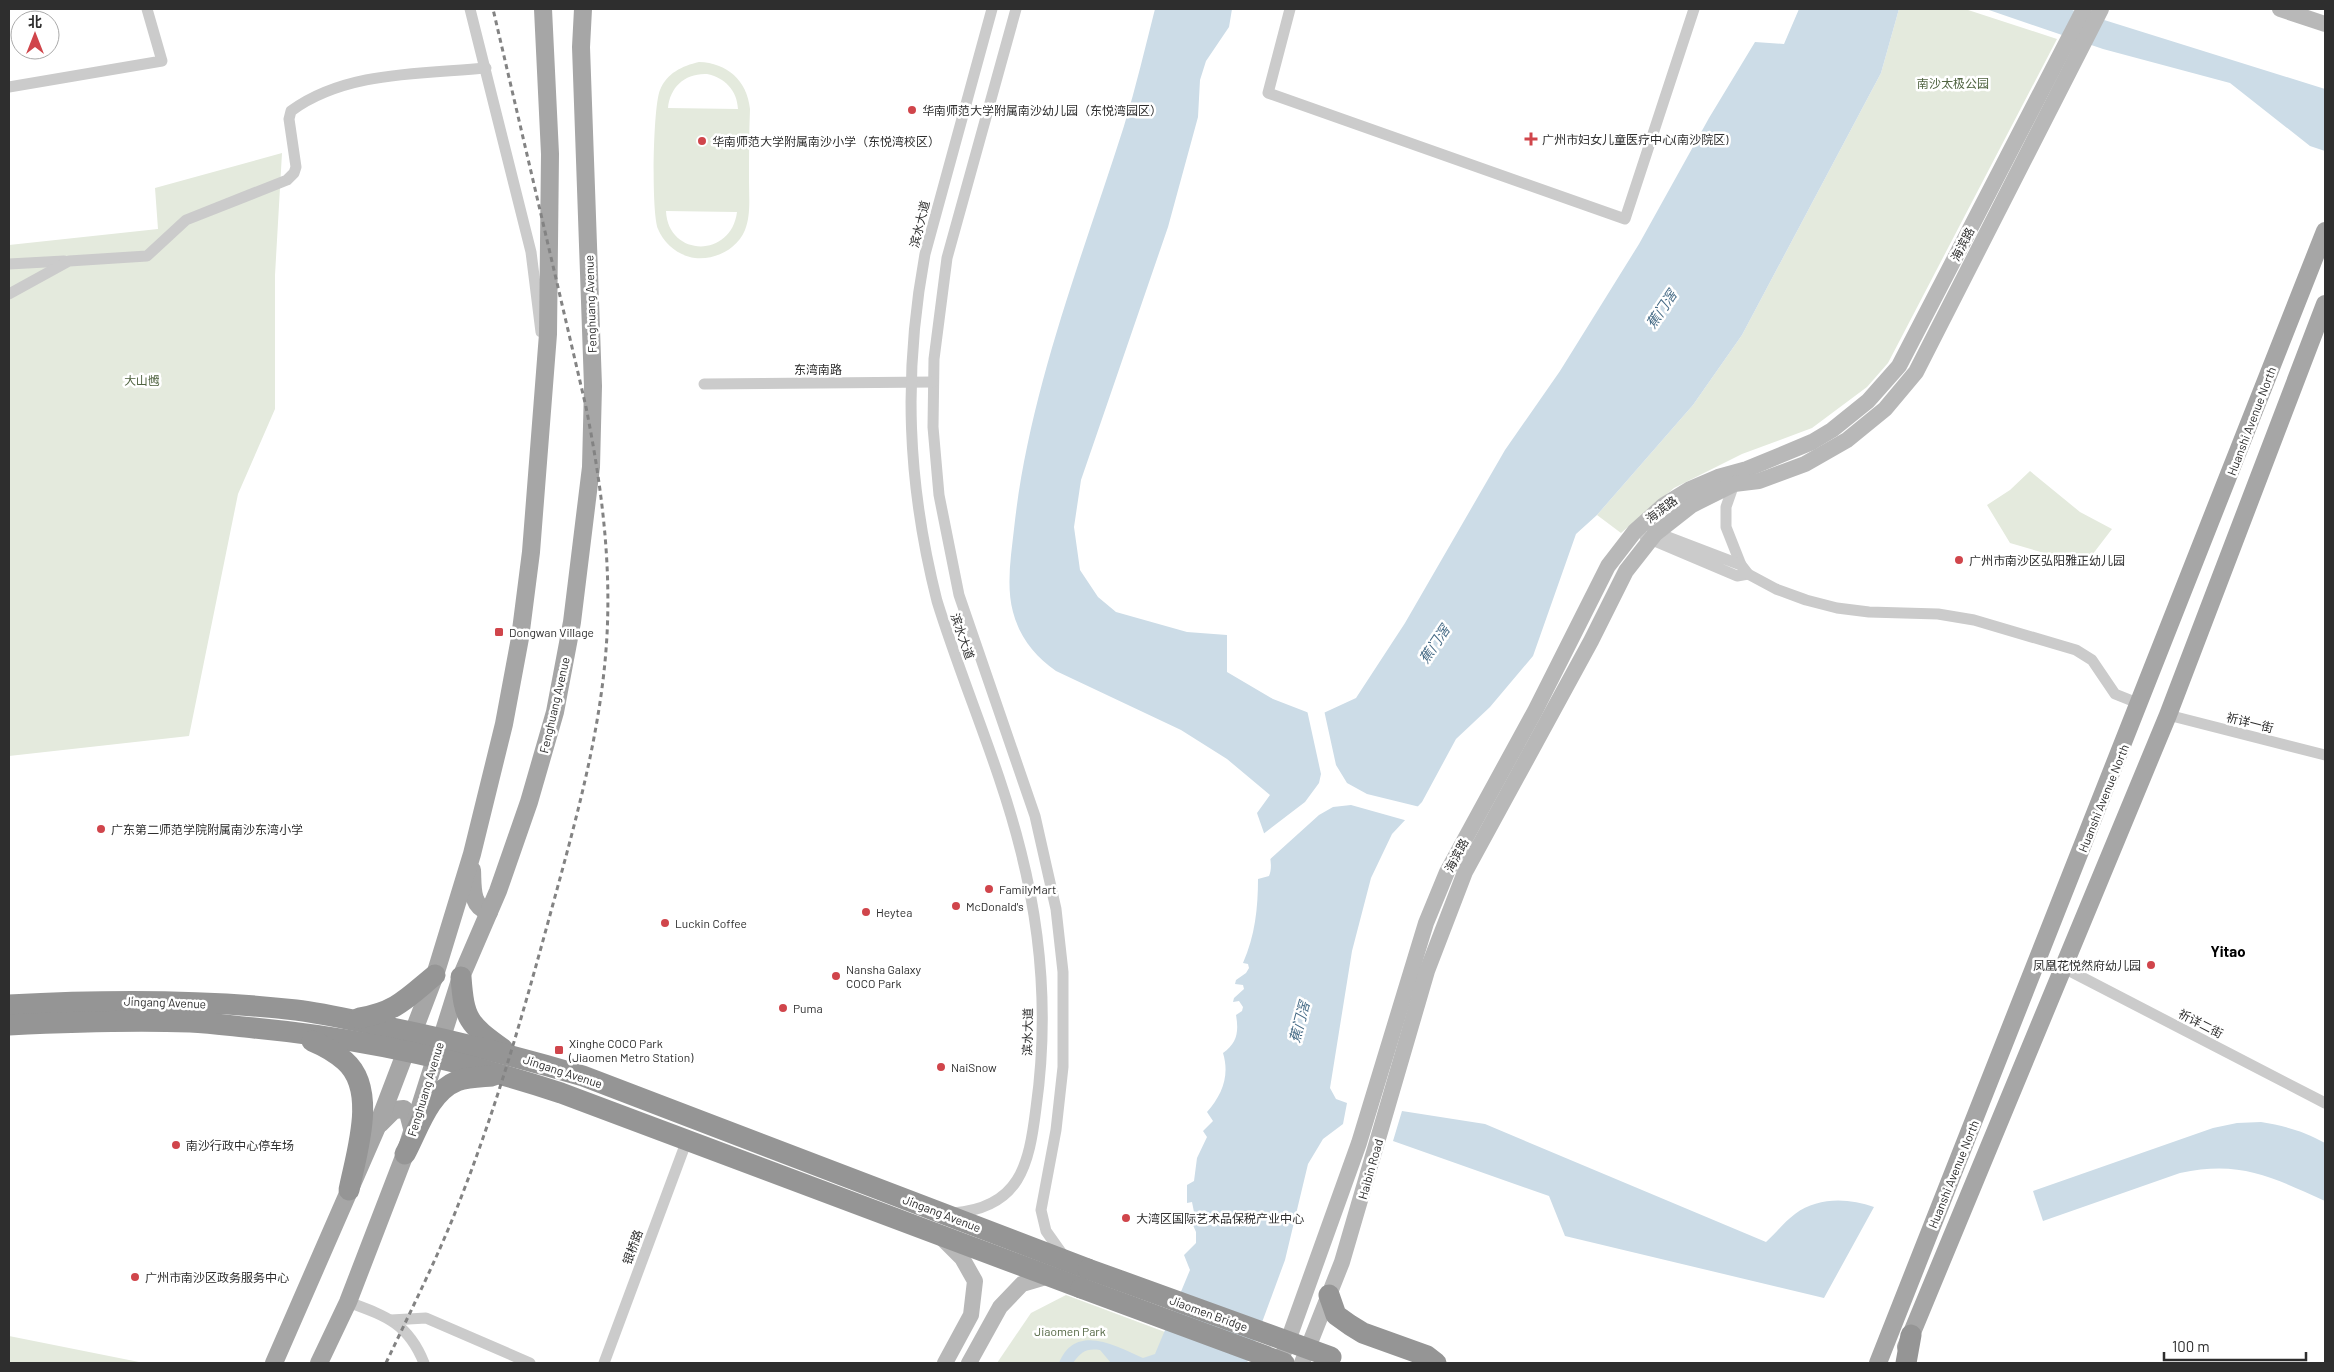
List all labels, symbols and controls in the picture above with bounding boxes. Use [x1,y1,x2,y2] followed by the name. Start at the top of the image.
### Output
[10,10,60,60] north arrow
[28,13,42,30] text: 北
[1917,76,1989,90] park label: 南沙太极公园
[922,103,1162,117] place label: 华南师范大学附属南沙幼儿园（东悦湾园区）
[906,104,918,116] marker: 华南师范大学附属南沙幼儿园（东悦湾园区）
[1524,132,1538,146] marker: 广州市妇女儿童医疗中心(南沙院区)
[1542,132,1729,146] place label: 广州市妇女儿童医疗中心(南沙院区)
[712,134,940,148] place label: 华南师范大学附属南沙小学（东悦湾校区）
[696,135,708,147] marker: 华南师范大学附属南沙小学（东悦湾校区）
[906,199,932,249] street label: 滨水大道
[1948,225,1976,263] street label: 海滨路
[581,255,599,353] street label: Fenghuang Avenue
[1642,285,1681,331] water label: 蕉门滘
[794,362,842,376] street label: 东湾南路
[2224,365,2278,477] street label: Huanshi Avenue North
[124,373,160,387] park label: 大山乸
[1642,493,1680,525] street label: 海滨路
[1969,553,2125,567] place label: 广州市南沙区弘阳雅正幼儿园
[1953,554,1965,566] marker: 广州市南沙区弘阳雅正幼儿园
[949,611,977,661] street label: 滨水大道
[1415,620,1454,666] water label: 蕉门滘
[509,625,594,639] place label: Dongwan Village
[493,626,505,638] marker: Dongwan Village
[536,656,572,754] street label: Fenghuang Avenue
[2225,709,2275,735] street label: 祈详一街
[2075,742,2131,854] street label: Huanshi Avenue North
[111,822,303,836] place label: 广东第二师范学院附属南沙东湾小学
[95,823,107,835] marker: 广东第二师范学院附属南沙东湾小学
[1441,836,1471,874] street label: 海滨路
[999,882,1056,896] place label: FamilyMart
[983,883,995,895] marker: FamilyMart
[966,899,1024,913] place label: McDonald's
[950,900,962,912] marker: McDonald's
[876,905,912,919] place label: Heytea
[860,906,872,918] marker: Heytea
[675,916,747,930] place label: Luckin Coffee
[659,917,671,929] marker: Luckin Coffee
[2210,942,2246,960] district label: Yitao
[2033,958,2141,972] place label: 凤凰花悦然府幼儿园
[2145,959,2157,971] marker: 凤凰花悦然府幼儿园
[846,962,922,990] place label: Nansha Galaxy COCO Park
[830,970,842,982] marker: Nansha Galaxy COCO Park
[124,994,206,1010] street label: Jingang Avenue
[1285,998,1313,1044] water label: 蕉门滘
[793,1001,823,1015] place label: Puma
[777,1002,789,1014] marker: Puma
[2176,1006,2226,1040] street label: 祈详二街
[1020,1008,1034,1056] street label: 滨水大道
[568,1036,694,1064] place label: Xinghe COCO Park (Jiaomen Metro Station)
[404,1040,446,1138] street label: Fenghuang Avenue
[553,1044,565,1056] marker: Xinghe COCO Park (Jiaomen Metro Station)
[522,1052,604,1090] street label: Jingang Avenue
[951,1060,997,1074] place label: NaiSnow
[935,1061,947,1073] marker: NaiSnow
[1925,1118,1981,1230] street label: Huanshi Avenue North
[1355,1137,1385,1201] street label: Haibin Road
[186,1138,294,1152] place label: 南沙行政中心停车场
[170,1139,182,1151] marker: 南沙行政中心停车场
[901,1192,983,1234] street label: Jingang Avenue
[1136,1211,1304,1225] place label: 大湾区国际艺术品保税产业中心
[1120,1212,1132,1224] marker: 大湾区国际艺术品保税产业中心
[619,1228,645,1266] street label: 银桥路
[145,1270,289,1284] place label: 广州市南沙区政务服务中心
[129,1271,141,1283] marker: 广州市南沙区政务服务中心
[1168,1292,1250,1334] street label: Jiaomen Bridge
[1034,1324,1106,1338] park label: Jiaomen Park
[2164,1330,2306,1362] scale bar
[2172,1337,2210,1355] text: 100 m

